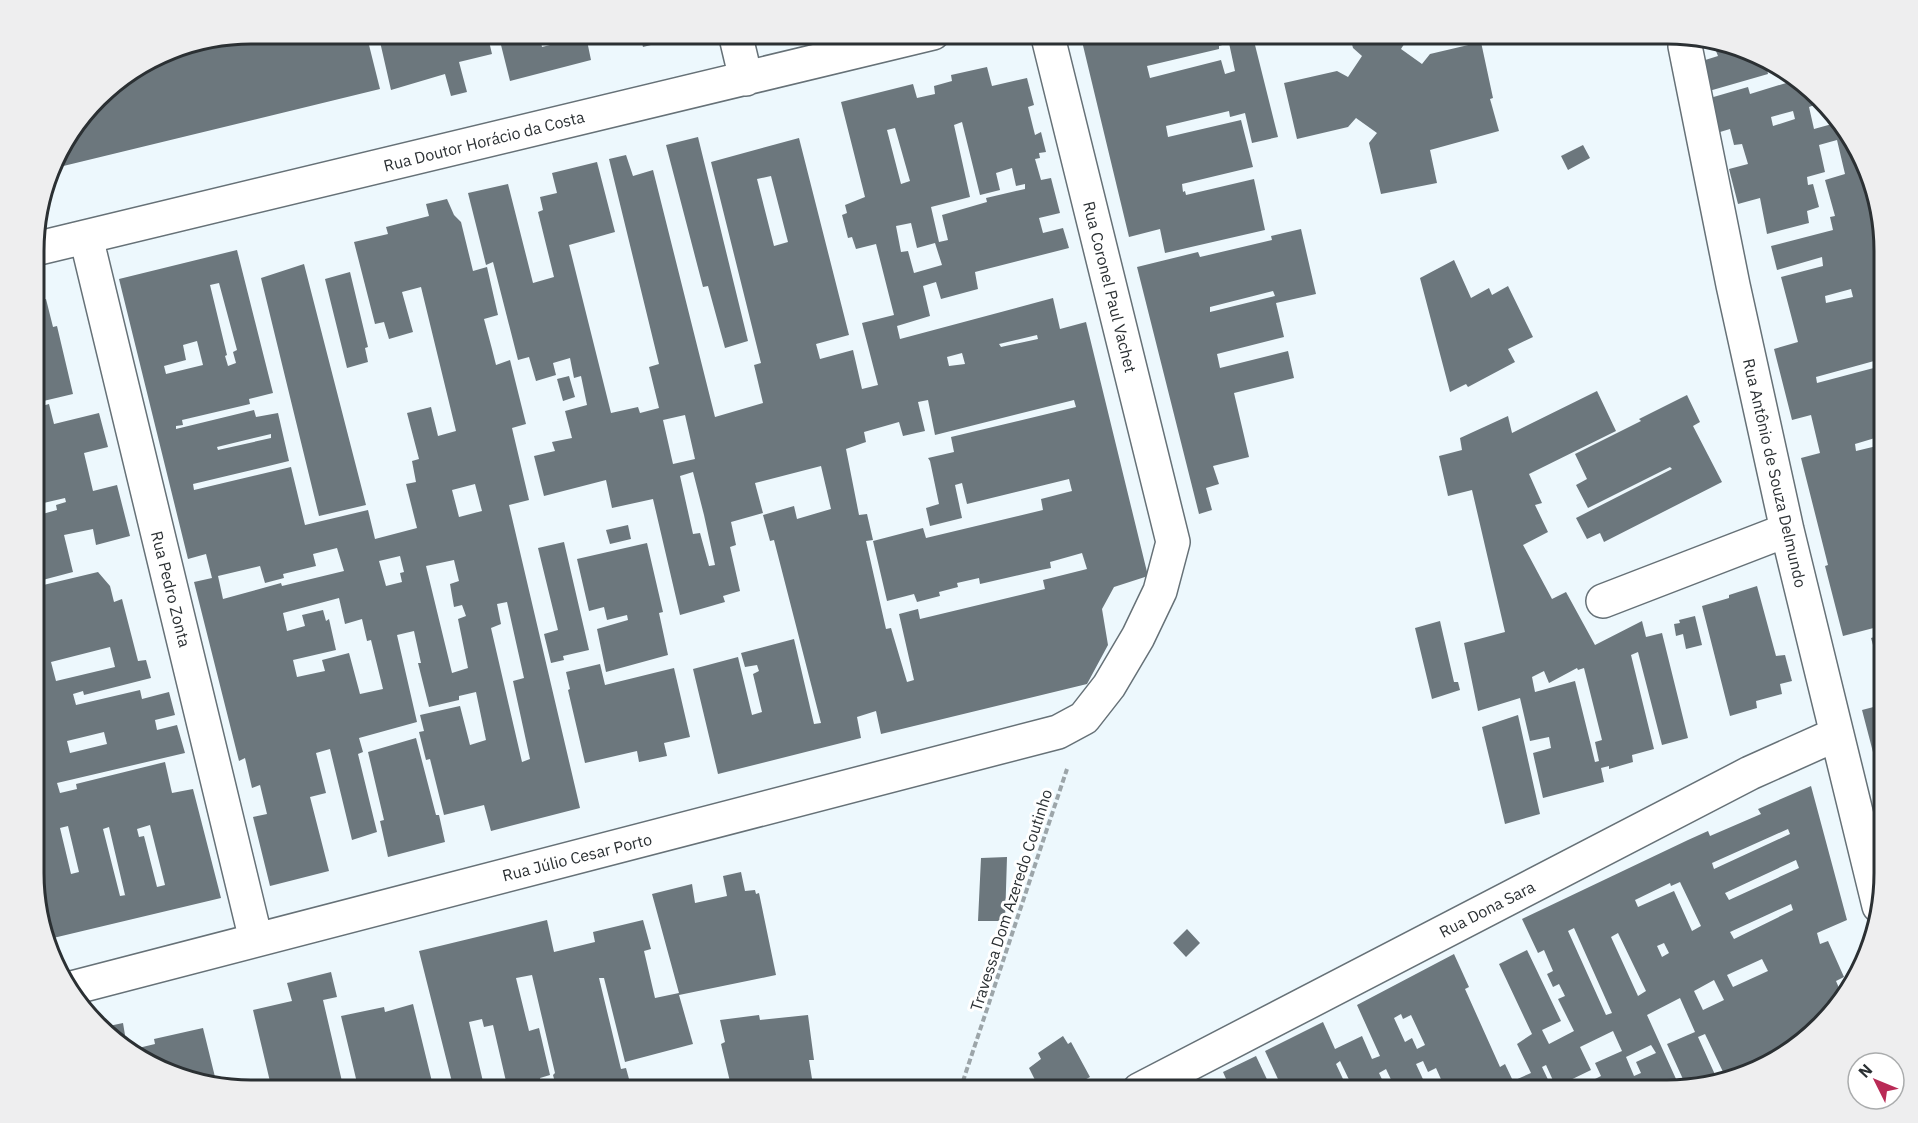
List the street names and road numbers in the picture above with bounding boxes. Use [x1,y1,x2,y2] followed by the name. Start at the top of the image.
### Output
[381,106,587,176] street label: Rua Doutor Horácio da Costa
[1079,199,1141,375] street label: Rua Coronel Paul Vachet
[1739,356,1811,590] street label: Rua Antônio de Souza Delmundo
[147,529,195,650] street label: Rua Pedro Zonta
[966,786,1056,1014] street label: Travessa Dom Azeredo Coutinho
[500,829,654,885] street label: Rua Júlio Cesar Porto
[1436,876,1539,942] street label: Rua Dona Sara

